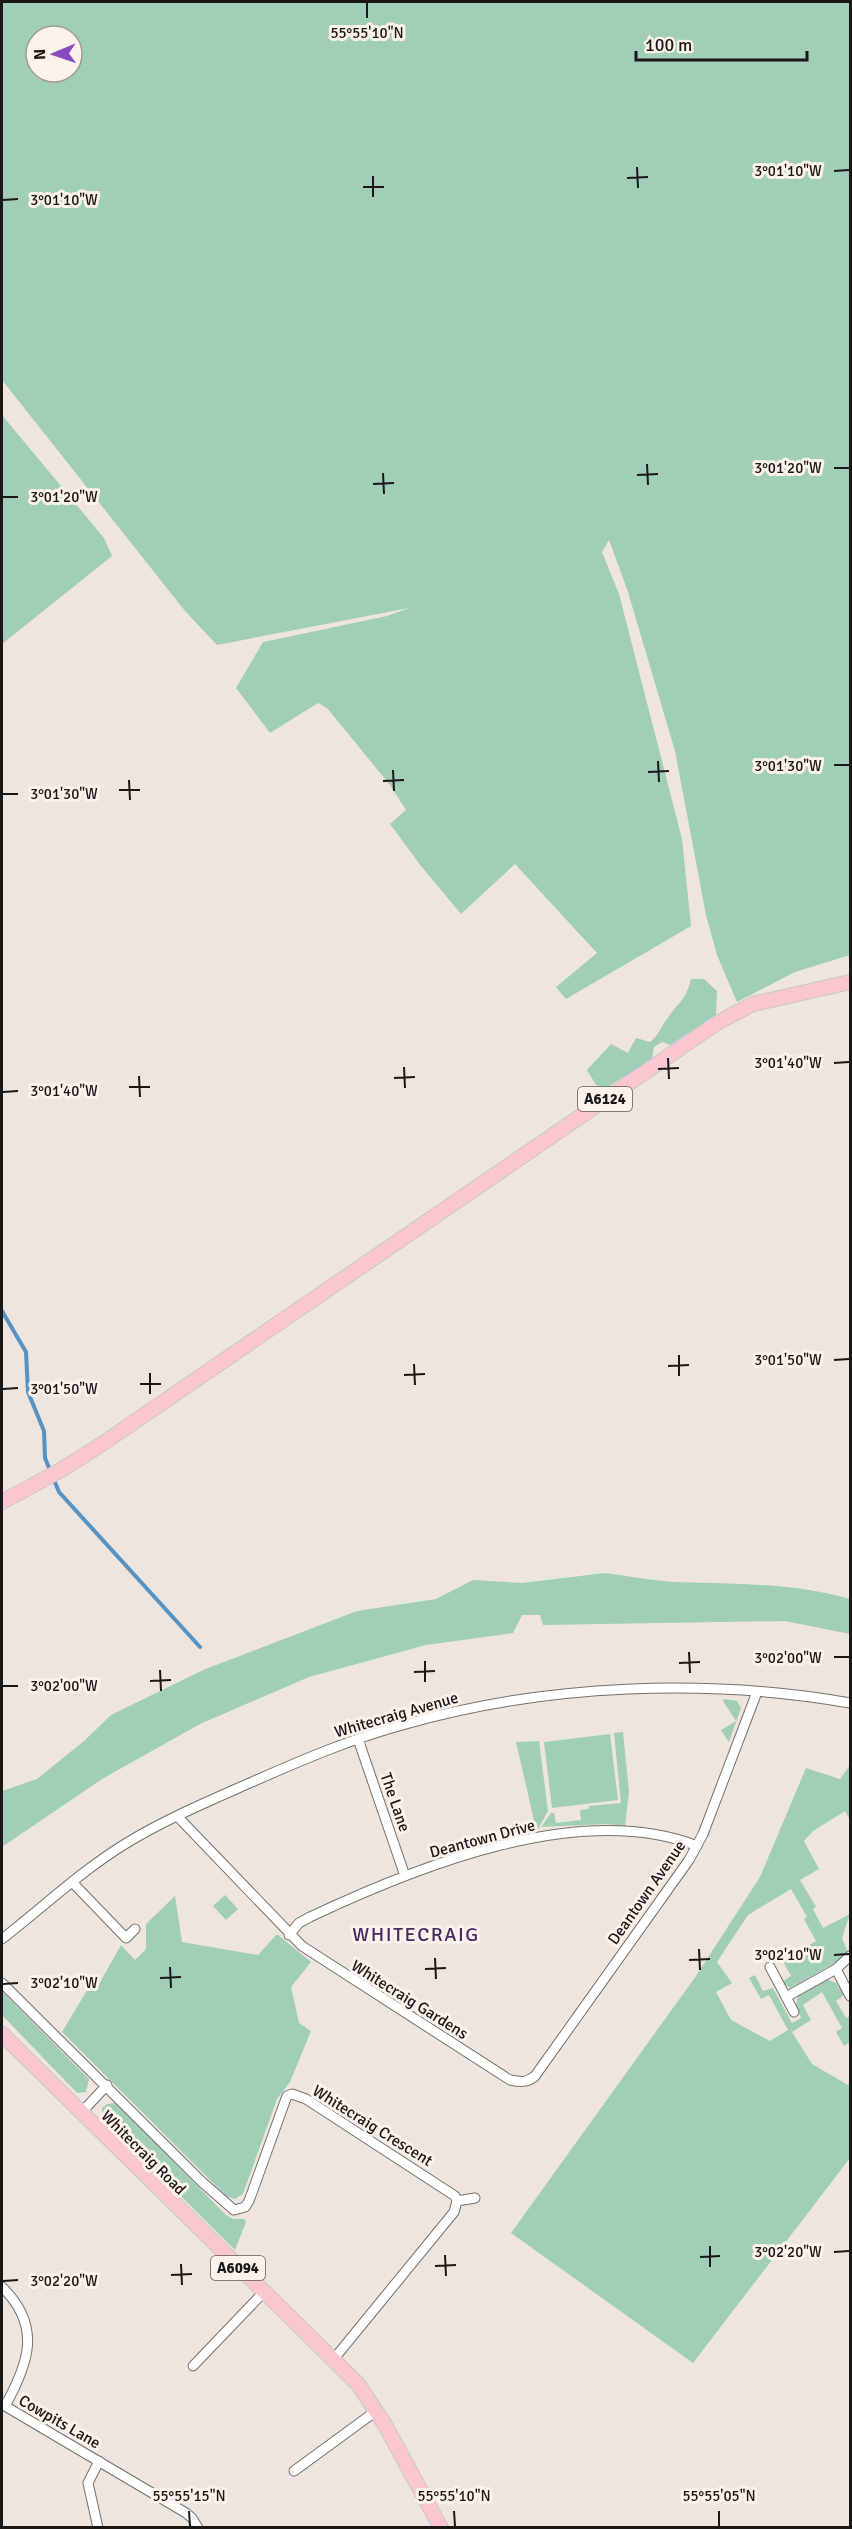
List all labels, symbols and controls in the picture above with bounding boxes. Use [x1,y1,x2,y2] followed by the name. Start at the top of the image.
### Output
[24,24,84,84] north arrow
[330,24,404,42] text: 55°55'10"N
[636,24,807,62] scale bar
[645,34,692,56] text: 100 m
[30,49,50,60] text: N
[754,162,822,180] text: 3°01'10"W
[30,191,98,209] text: 3°01'10"W
[754,459,822,477] text: 3°01'20"W
[30,488,98,506] text: 3°01'20"W
[754,757,822,775] text: 3°01'30"W
[30,785,98,803] text: 3°01'30"W
[754,1054,822,1072] text: 3°01'40"W
[30,1082,98,1100] text: 3°01'40"W
[578,1087,632,1111] road number: A6124
[754,1351,822,1369] text: 3°01'50"W
[30,1380,98,1398] text: 3°01'50"W
[754,1649,822,1667] text: 3°02'00"W
[30,1677,98,1695] text: 3°02'00"W
[332,1688,460,1742] street label: Whitecraig Avenue
[376,1770,414,1834] street label: The Lane
[427,1815,537,1863] street label: Deantown Drive
[603,1837,690,1949] street label: Deantown Avenue
[352,1922,480,1947] district label: WHITECRAIG
[754,1946,822,1964] text: 3°02'10"W
[347,1956,472,2044] street label: Whitecraig Gardens
[30,1974,98,1992] text: 3°02'10"W
[309,2081,437,2171] street label: Whitecraig Crescent
[97,2106,190,2199] street label: Whitecraig Road
[754,2243,822,2261] text: 3°02'20"W
[211,2256,265,2280] road number: A6094
[30,2272,98,2290] text: 3°02'20"W
[15,2390,104,2453] street label: Cowpits Lane
[152,2487,226,2505] text: 55°55'15"N
[417,2487,491,2505] text: 55°55'10"N
[682,2487,756,2505] text: 55°55'05"N

